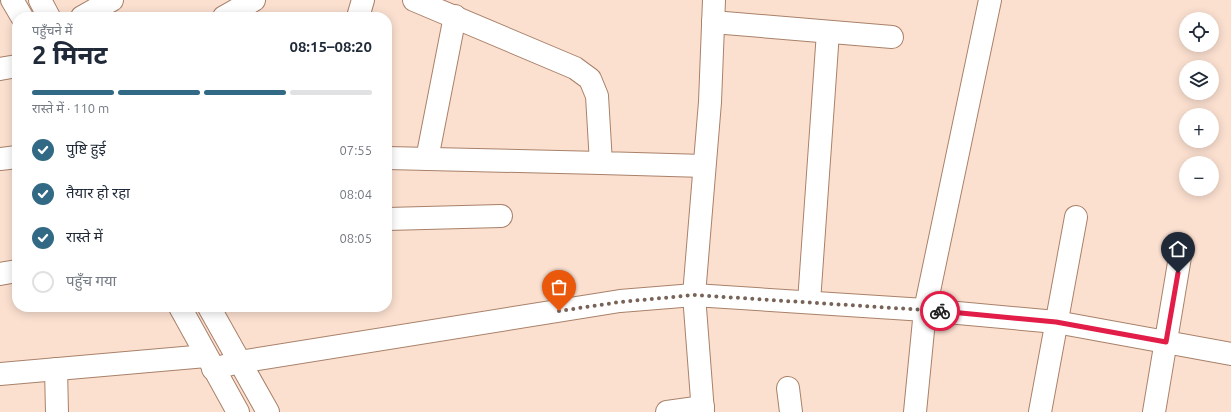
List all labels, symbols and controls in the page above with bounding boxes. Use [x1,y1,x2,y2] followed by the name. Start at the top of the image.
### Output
[1179,12,1219,196] map controls
[1179,12,1219,52] button: locate
[32,23,73,37] text: पहुँचने में
[289,38,372,55] text: 08:15–08:20
[32,40,107,69] text: 2 मिनट
[1179,60,1219,100] button: layers
[32,101,109,115] text: रास्ते में · 110 m
[1179,108,1219,148] button: +
[32,139,54,161] icon: check
[66,140,106,157] text: पुष्टि हुई
[339,143,372,157] text: 07:55
[1179,156,1219,196] button: −
[32,183,54,205] icon: check
[66,184,130,201] text: तैयार हो रहा
[339,187,372,201] text: 08:04
[32,227,54,249] icon: check
[66,228,103,245] text: रास्ते में
[339,231,372,245] text: 08:05
[1161,232,1195,273] pin
[1167,238,1189,260] icon: home
[542,270,576,311] pin
[66,272,116,289] text: पहुँच गया
[548,276,570,298] icon: bag
[920,291,960,331] courier
[929,300,951,322] icon: bike

